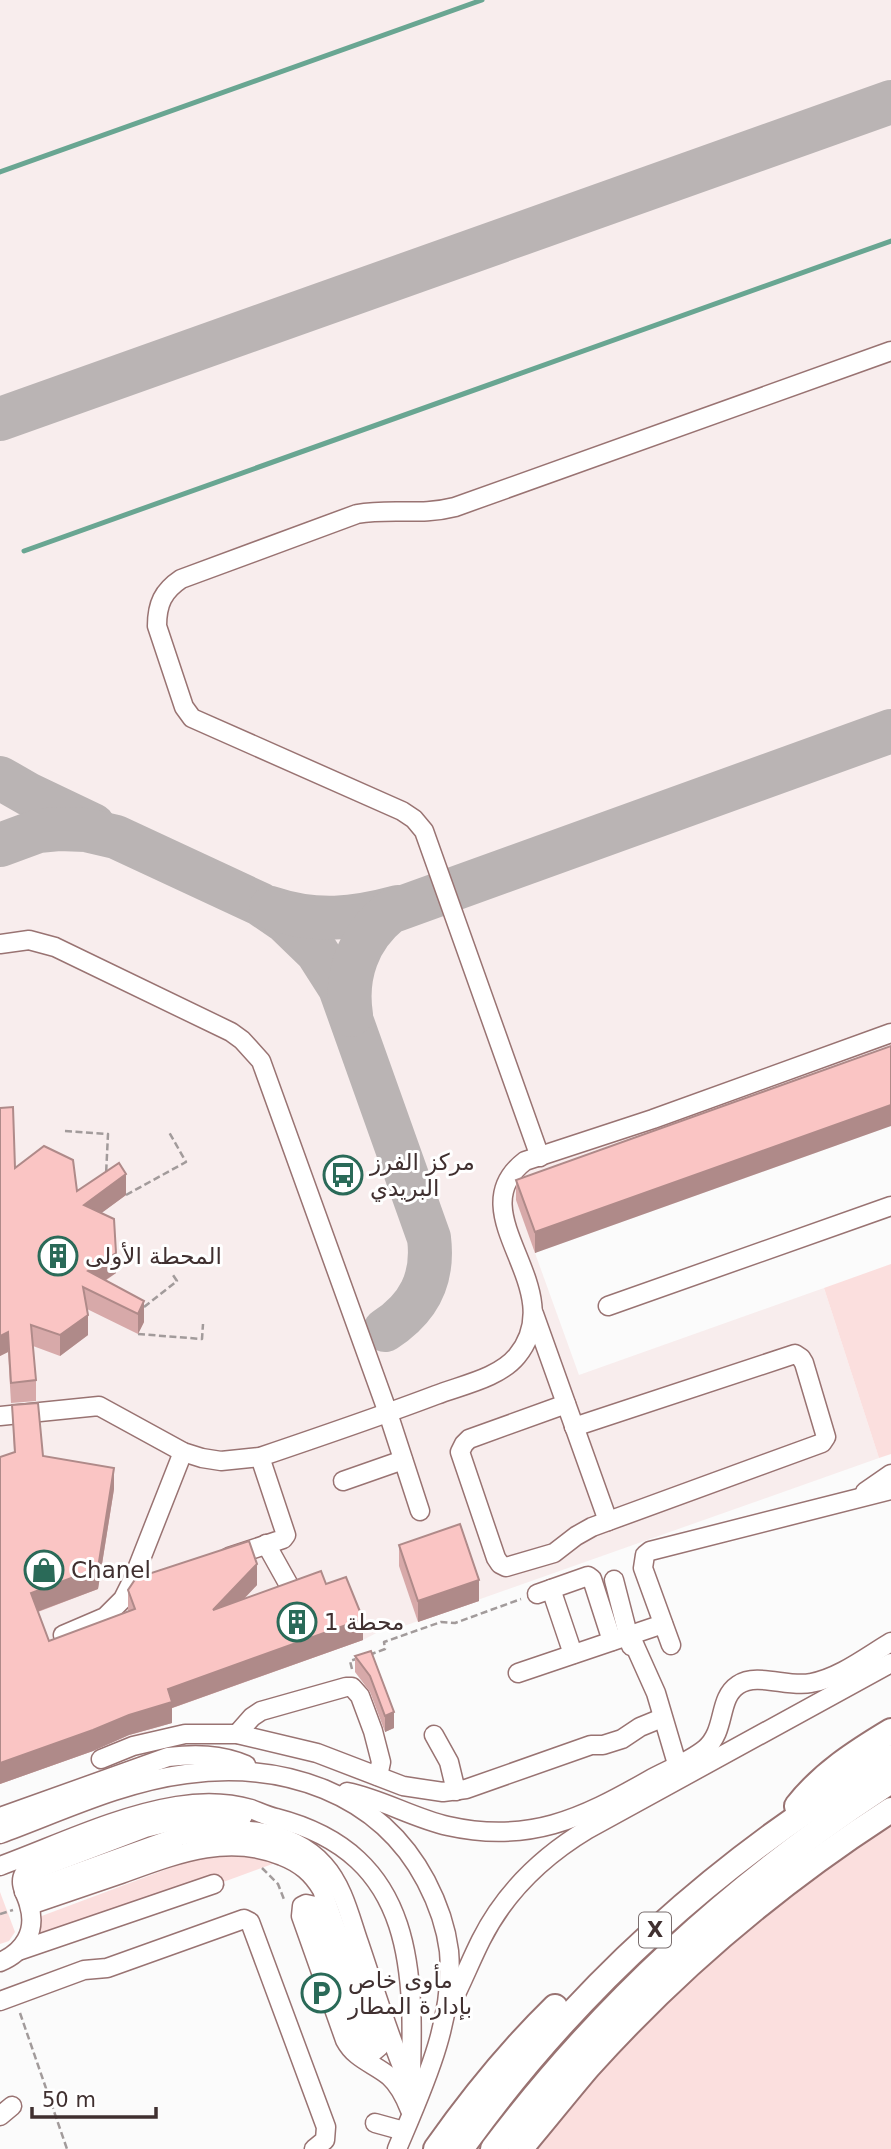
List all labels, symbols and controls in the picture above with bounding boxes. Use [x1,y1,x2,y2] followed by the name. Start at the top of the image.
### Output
[369,1149,475,1202] place label: مركز الفرز البريدي
[322,1154,364,1196] bus stop icon: مركز الفرز البريدي
[37,1235,79,1277] building icon: المحطة الأولى
[85,1242,222,1270] place label: المحطة الأولى
[23,1549,65,1591] shop icon: Chanel
[71,1557,151,1583] place label: Chanel
[276,1601,318,1643] building icon: محطة 1
[324,1609,404,1635] place label: محطة 1
[639,1912,671,1948] road number: X
[347,1964,472,2020] place label: مأوى خاص بإدارة المطار
[300,1972,342,2014] parking icon: مأوى خاص بإدارة المطار
[32,2076,156,2120] scale bar
[42,2088,96,2112] text: 50 m

